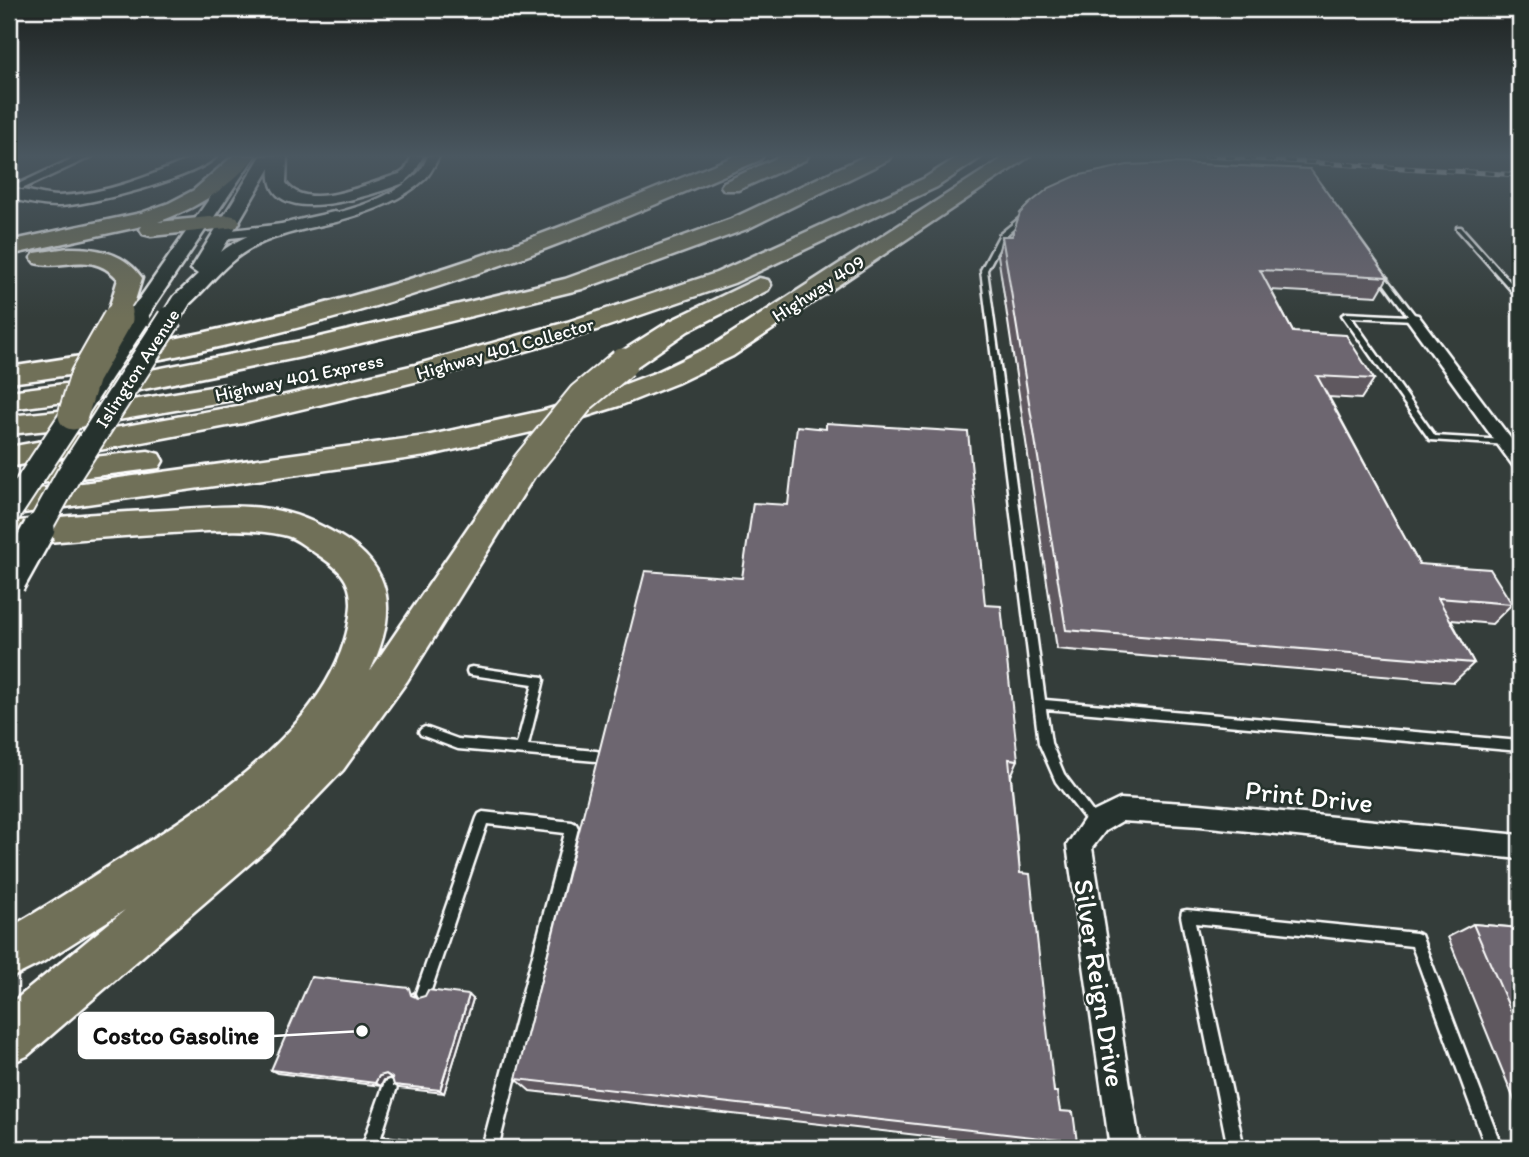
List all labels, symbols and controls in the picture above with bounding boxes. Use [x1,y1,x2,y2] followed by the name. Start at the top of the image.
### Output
[768,250,869,327] street label: Highway 409
[90,304,185,432] street label: Islington Avenue
[414,312,597,385] street label: Highway 401 Collector
[213,348,385,407] street label: Highway 401 Express
[1243,772,1375,820] street label: Print Drive
[1067,877,1133,1089] street label: Silver Reign Drive
[79,1013,273,1058] callout: Costco Gasoline
[93,1021,259,1050] text: Costco Gasoline

